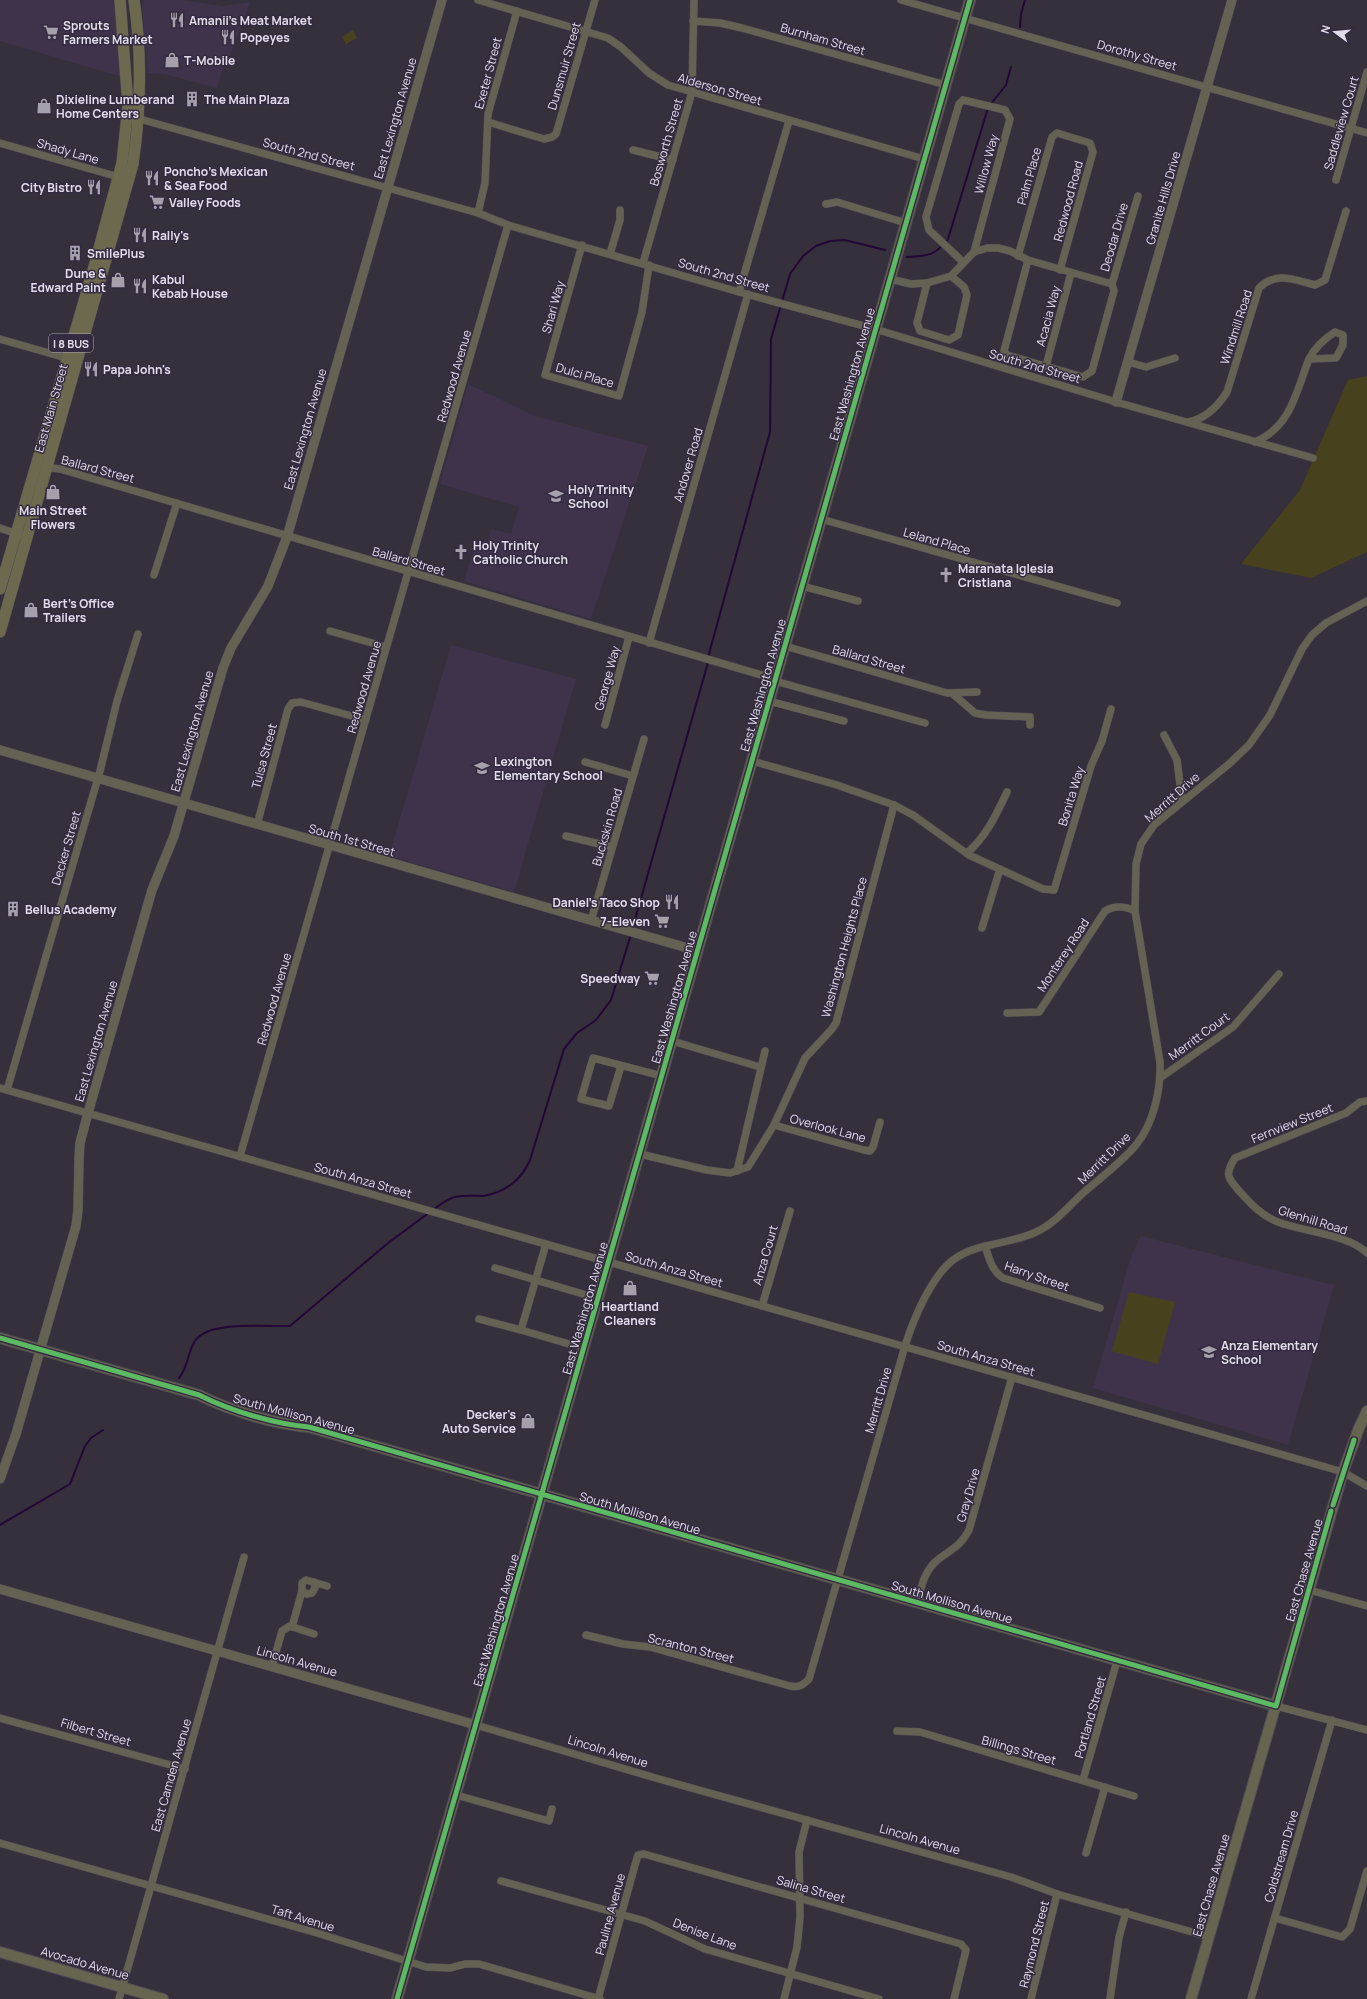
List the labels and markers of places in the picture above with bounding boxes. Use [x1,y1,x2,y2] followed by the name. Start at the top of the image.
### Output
[168,11,186,29] restaurant icon: Amanii’s Meat Market
[189,12,312,29] place label: Amanii’s Meat Market
[63,17,153,48] place label: Sprouts Farmers Market
[42,23,60,41] supermarket icon: Sprouts Farmers Market
[219,28,237,46] restaurant icon: Popeyes
[240,29,290,46] place label: Popeyes
[163,51,181,69] shop icon: T-Mobile
[184,52,235,69] place label: T-Mobile
[183,90,201,108] building icon: The Main Plaza
[56,91,174,122] place label: Dixieline Lumberand Home Centers
[204,91,290,108] place label: The Main Plaza
[35,97,53,115] shop icon: Dixieline Lumberand Home Centers
[164,163,268,194] place label: Poncho's Mexican & Sea Food
[143,169,161,187] restaurant icon: Poncho's Mexican & Sea Food
[85,178,103,196] restaurant icon: City Bistro
[21,179,82,196] place label: City Bistro
[148,193,166,211] supermarket icon: Valley Foods
[169,194,241,211] place label: Valley Foods
[131,226,149,244] restaurant icon: Rally's
[152,227,189,244] place label: Rally's
[66,244,84,262] building icon: SmilePlus
[87,245,145,262] place label: SmilePlus
[30,265,106,296] place label: Dune & Edward Paint
[109,271,127,289] shop icon: Dune & Edward Paint
[152,271,228,302] place label: Kabul Kebab House
[131,277,149,295] restaurant icon: Kabul Kebab House
[82,360,100,378] restaurant icon: Papa John's
[103,361,171,378] place label: Papa John's
[568,481,634,512] place label: Holy Trinity School
[44,483,62,501] shop icon: Main Street Flowers
[547,487,565,505] school or university icon: Holy Trinity School
[19,502,87,533] place label: Main Street Flowers
[473,537,568,568] place label: Holy Trinity Catholic Church
[452,543,470,561] church icon: Holy Trinity Catholic Church
[958,560,1054,591] place label: Maranata Iglesia Cristiana
[937,566,955,584] church icon: Maranata Iglesia Cristiana
[43,595,114,626] place label: Bert's Office Trailers
[22,601,40,619] shop icon: Bert's Office Trailers
[494,753,603,784] place label: Lexington Elementary School
[473,759,491,777] school or university icon: Lexington Elementary School
[663,893,681,911] restaurant icon: Daniel's Taco Shop
[552,894,660,911] place label: Daniel's Taco Shop
[4,900,22,918] building icon: Bellus Academy
[25,901,117,918] place label: Bellus Academy
[653,912,671,930] supermarket icon: 7-Eleven
[600,913,650,930] place label: 7-Eleven
[643,969,661,987] supermarket icon: Speedway
[580,970,640,987] place label: Speedway
[621,1279,639,1297] shop icon: Heartland Cleaners
[601,1298,659,1329] place label: Heartland Cleaners
[1221,1337,1318,1368] place label: Anza Elementary School
[1200,1343,1218,1361] school or university icon: Anza Elementary School
[442,1406,516,1437] place label: Decker's Auto Service
[519,1412,537,1430] shop icon: Decker's Auto Service

